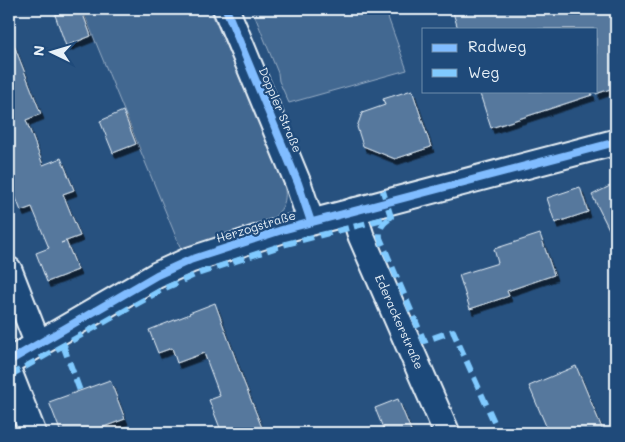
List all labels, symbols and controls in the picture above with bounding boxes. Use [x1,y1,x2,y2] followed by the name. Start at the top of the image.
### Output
[28,28,78,78] north arrow
[422,28,598,92] legend
[468,36,526,56] text: Radweg
[29,45,48,57] text: N
[468,62,499,82] text: Weg
[256,65,306,155] street label: Doppler Straße
[214,206,297,246] street label: Herzogstraße
[372,272,428,371] street label: Ederackerstraße

